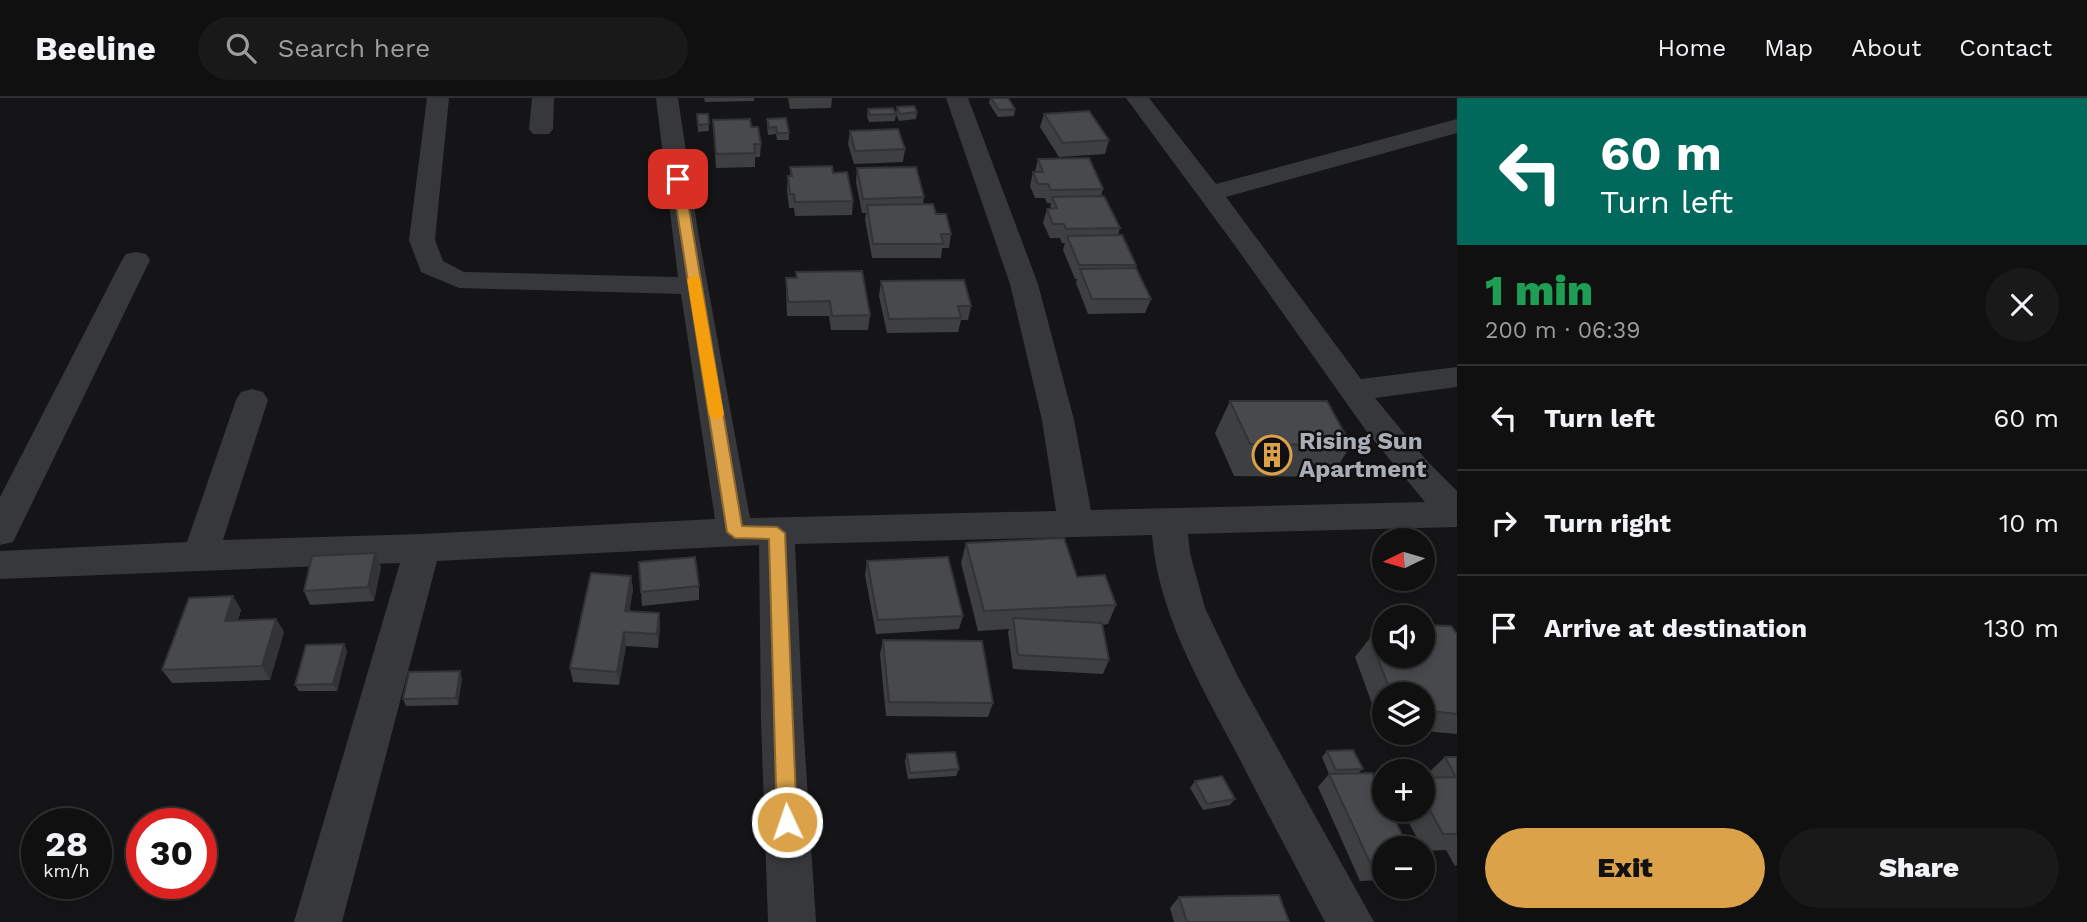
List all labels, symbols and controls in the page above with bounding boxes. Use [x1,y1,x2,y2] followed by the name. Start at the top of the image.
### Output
[198,17,688,80] search box
[35,29,156,68] text: Beeline
[222,29,260,67] icon: search
[278,33,430,63] text: Search here
[1658,34,1726,62] text: Home
[1764,34,1813,62] text: Map
[1851,34,1921,62] text: About
[1959,34,2052,62] text: Contact
[1600,124,1722,182] text: 60 m
[1485,126,1576,217] icon: left
[648,149,708,209] pin
[659,160,697,198] icon: arrive
[1600,183,1733,221] text: Turn left
[1485,266,1593,315] text: 1 min
[1985,268,2059,342] button: close
[1485,317,1640,344] text: 200 m · 06:39
[1485,399,1523,437] icon: left
[1544,403,1655,433] text: Turn left
[1993,403,2059,433] text: 60 m
[1299,427,1427,483] place label: Rising Sun Apartment
[1251,434,1293,476] building icon: Rising Sun Apartment
[1485,504,1523,542] icon: right
[1544,508,1671,538] text: Turn right
[1999,508,2059,538] text: 10 m
[1372,528,1435,592] north arrow
[1372,528,1435,899] map controls
[1372,605,1435,668] button: sound
[1485,609,1523,647] icon: arrive
[1544,613,1807,643] text: Arrive at destination
[1984,613,2059,643] text: 130 m
[1372,682,1435,745] button: layers
[1372,759,1435,822] button: +
[750,785,824,859] position arrow
[126,808,217,899] speed limit sign: 30
[45,823,88,865] text: 28
[1485,828,1765,908] button: Exit
[1779,828,2059,908] button: Share
[1372,836,1435,899] button: −
[43,860,90,881] text: km/h

